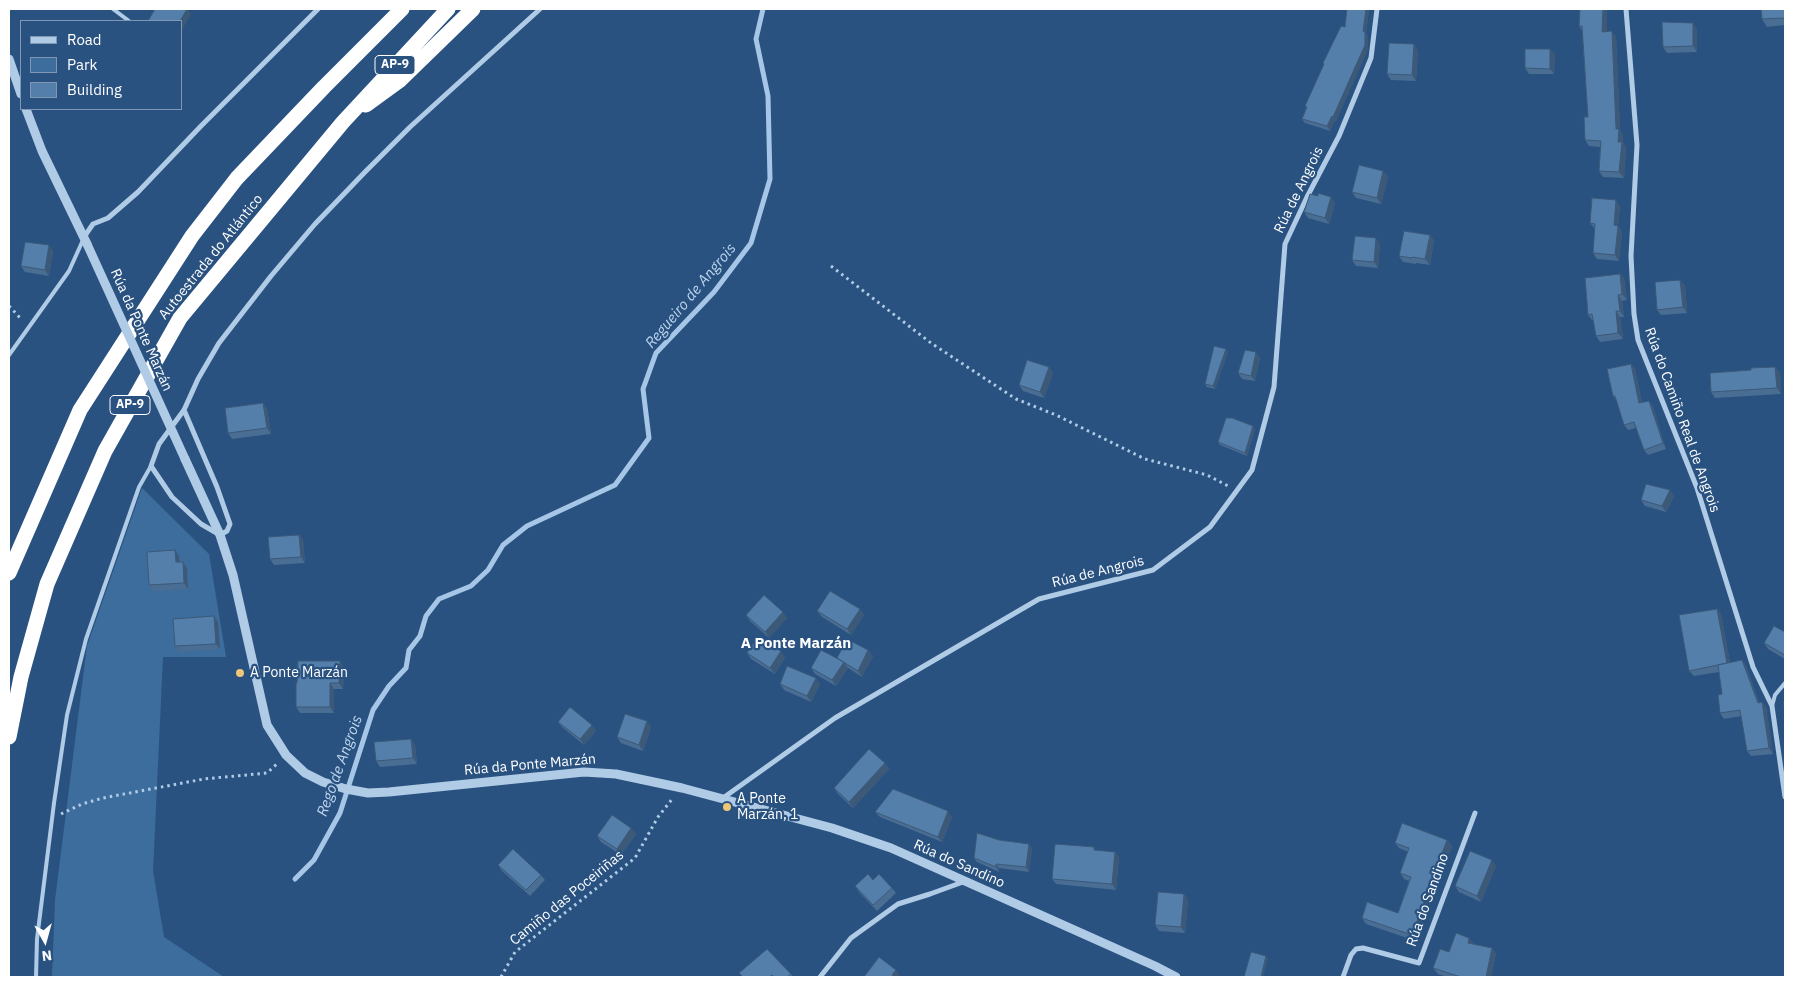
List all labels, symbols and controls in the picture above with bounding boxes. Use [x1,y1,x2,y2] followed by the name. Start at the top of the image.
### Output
[20,20,182,110] legend
[67,30,102,49] text: Road
[67,55,97,74] text: Park
[375,56,415,74] road number: AP-9
[67,80,122,99] text: Building
[1271,144,1327,236] street label: Rúa de Angrois
[155,191,267,323] street label: Autoestrada do Atlántico
[642,240,740,352] water label: Regueiro de Angrois
[106,266,176,394] street label: Rúa da Ponte Marzán
[1641,325,1723,515] street label: Rúa do Camiño Real de Angrois
[110,396,150,414] road number: AP-9
[1050,552,1146,592] street label: Rúa de Angrois
[741,635,851,653] district label: A Ponte Marzán
[250,665,348,681] place label: A Ponte Marzán
[234,667,246,679] marker: A Ponte Marzán
[313,713,367,819] water label: Rego de Angrois
[463,751,597,779] street label: Rúa da Ponte Marzán
[737,791,798,824] place label: A Ponte Marzán, 1
[721,801,733,813] marker: A Ponte Marzán, 1
[911,836,1007,892] street label: Rúa do Sandino
[507,847,627,949] street label: Camiño das Poceiriñas
[1403,851,1453,949] street label: Rúa do Sandino
[20,916,70,966] north arrow
[41,946,53,965] text: N

